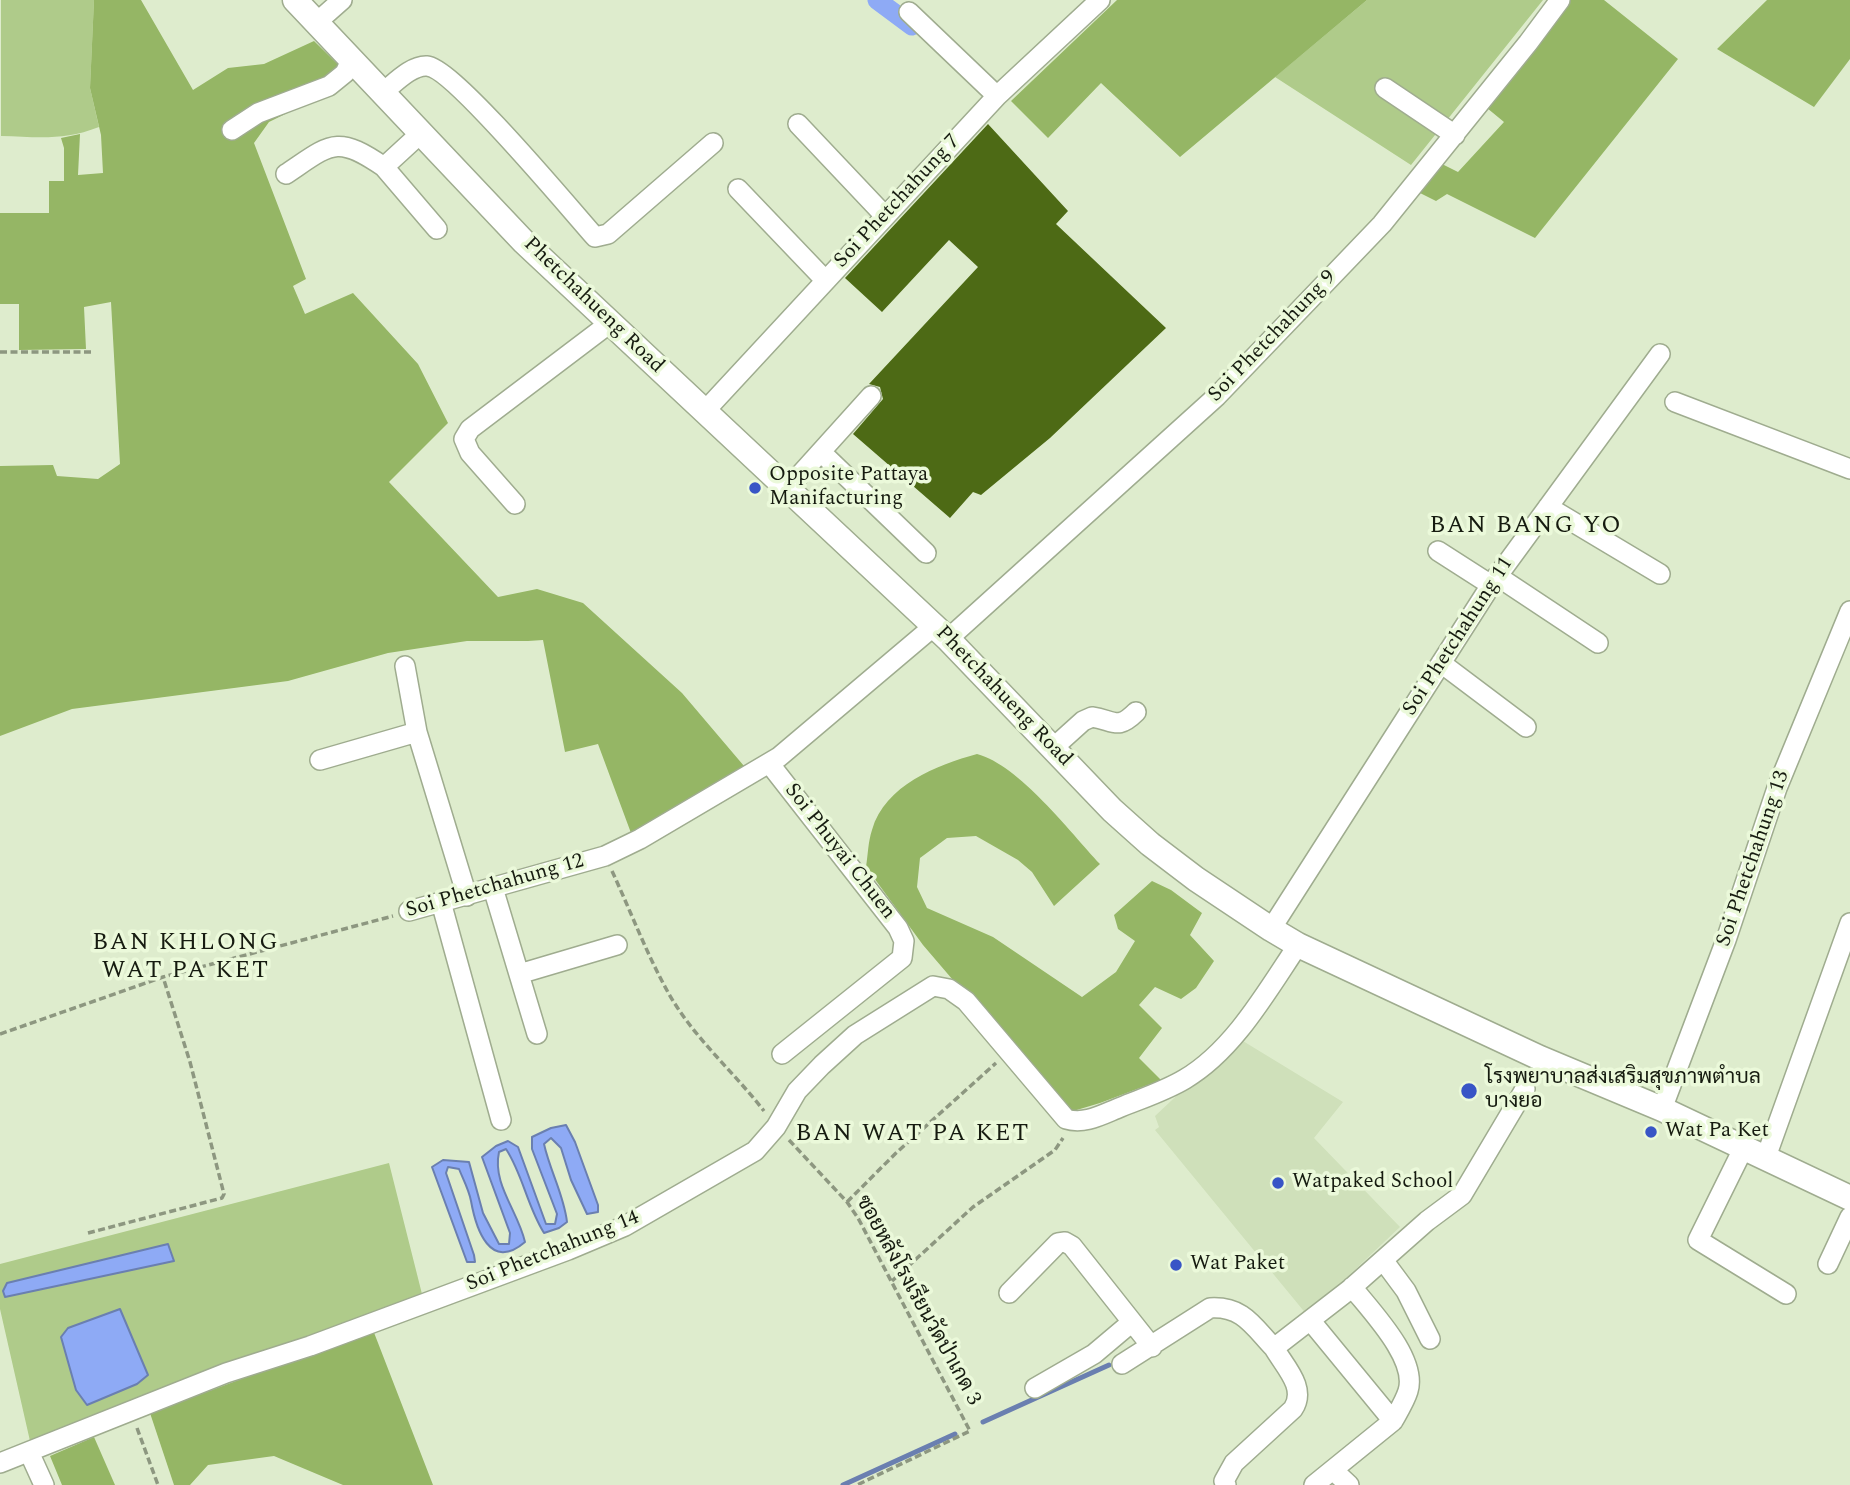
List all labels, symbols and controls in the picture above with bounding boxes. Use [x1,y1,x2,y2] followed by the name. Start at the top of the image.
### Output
[830,130,966,274] street label: Soi Phetchahung 7
[517,232,669,380] street label: Phetchahueng Road
[1204,266,1342,408] street label: Soi Phetchahung 9
[769,463,928,513] place label: Opposite Pattaya Manifacturing
[747,480,763,496] marker: Opposite Pattaya Manifacturing
[1431,513,1621,541] district label: BAN BANG YO
[1398,553,1520,721] street label: Soi Phetchahung 11
[929,621,1077,773] street label: Phetchahueng Road
[1712,768,1796,950] street label: Soi Phetchahung 13
[778,779,900,925] street label: Soi Phuyai Chuen
[403,850,587,924] street label: Soi Phetchahung 12
[94,930,278,986] district label: BAN KHLONG WAT PA KET
[1485,1066,1761,1116] place label: โรงพยาบาลส่งเสริมสุขภาพตำบล บางยอ
[1459,1081,1479,1101] marker: โรงพยาบาลส่งเสริมสุขภาพตำบล บางยอ
[1665,1119,1769,1145] place label: Wat Pa Ket
[797,1121,1029,1149] district label: BAN WAT PA KET
[1643,1124,1659,1140] marker: Wat Pa Ket
[1292,1170,1454,1196] place label: Watpaked School
[1270,1175,1286,1191] marker: Watpaked School
[849,1192,985,1410] street label: ซอยหลังโรงเรียนวัดป่าเกด 3
[463,1206,643,1298] street label: Soi Phetchahung 14
[1190,1252,1285,1278] place label: Wat Paket
[1168,1257,1184,1273] marker: Wat Paket

